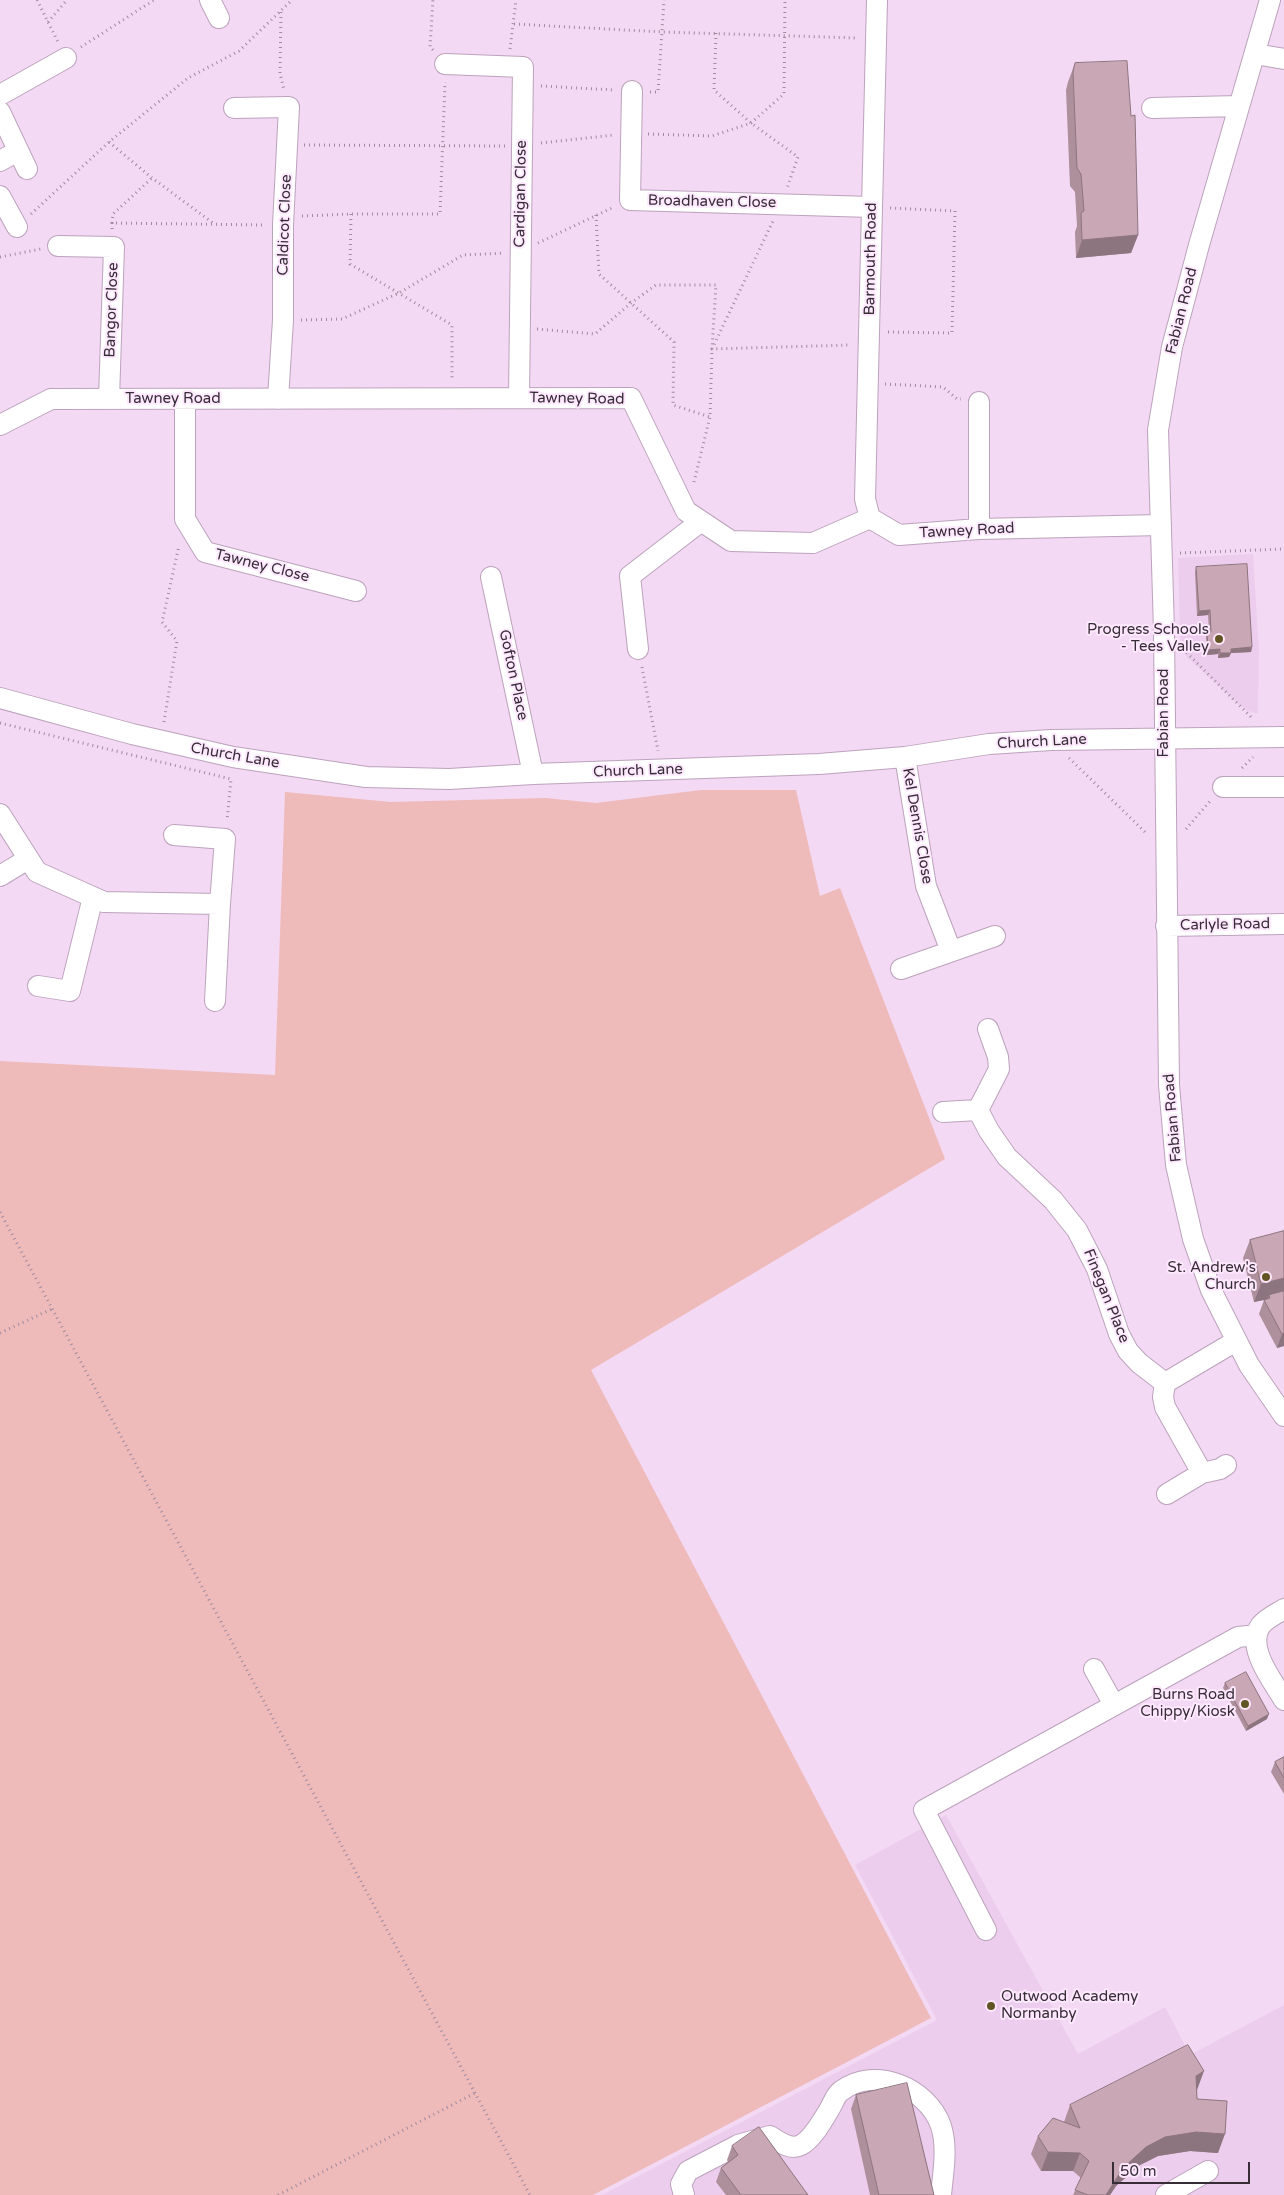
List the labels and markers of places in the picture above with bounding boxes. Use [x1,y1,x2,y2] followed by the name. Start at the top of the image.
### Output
[1087,621,1209,656] place label: Progress Schools - Tees Valley
[1213,633,1225,645] marker: Progress Schools - Tees Valley
[1168,1259,1256,1294] place label: St. Andrew's Church
[1260,1271,1272,1283] marker: St. Andrew's Church
[1140,1686,1235,1721] place label: Burns Road Chippy/Kiosk
[1239,1698,1251,1710] marker: Burns Road Chippy/Kiosk
[1001,1988,1138,2023] place label: Outwood Academy Normanby
[985,2000,997,2012] marker: Outwood Academy Normanby

